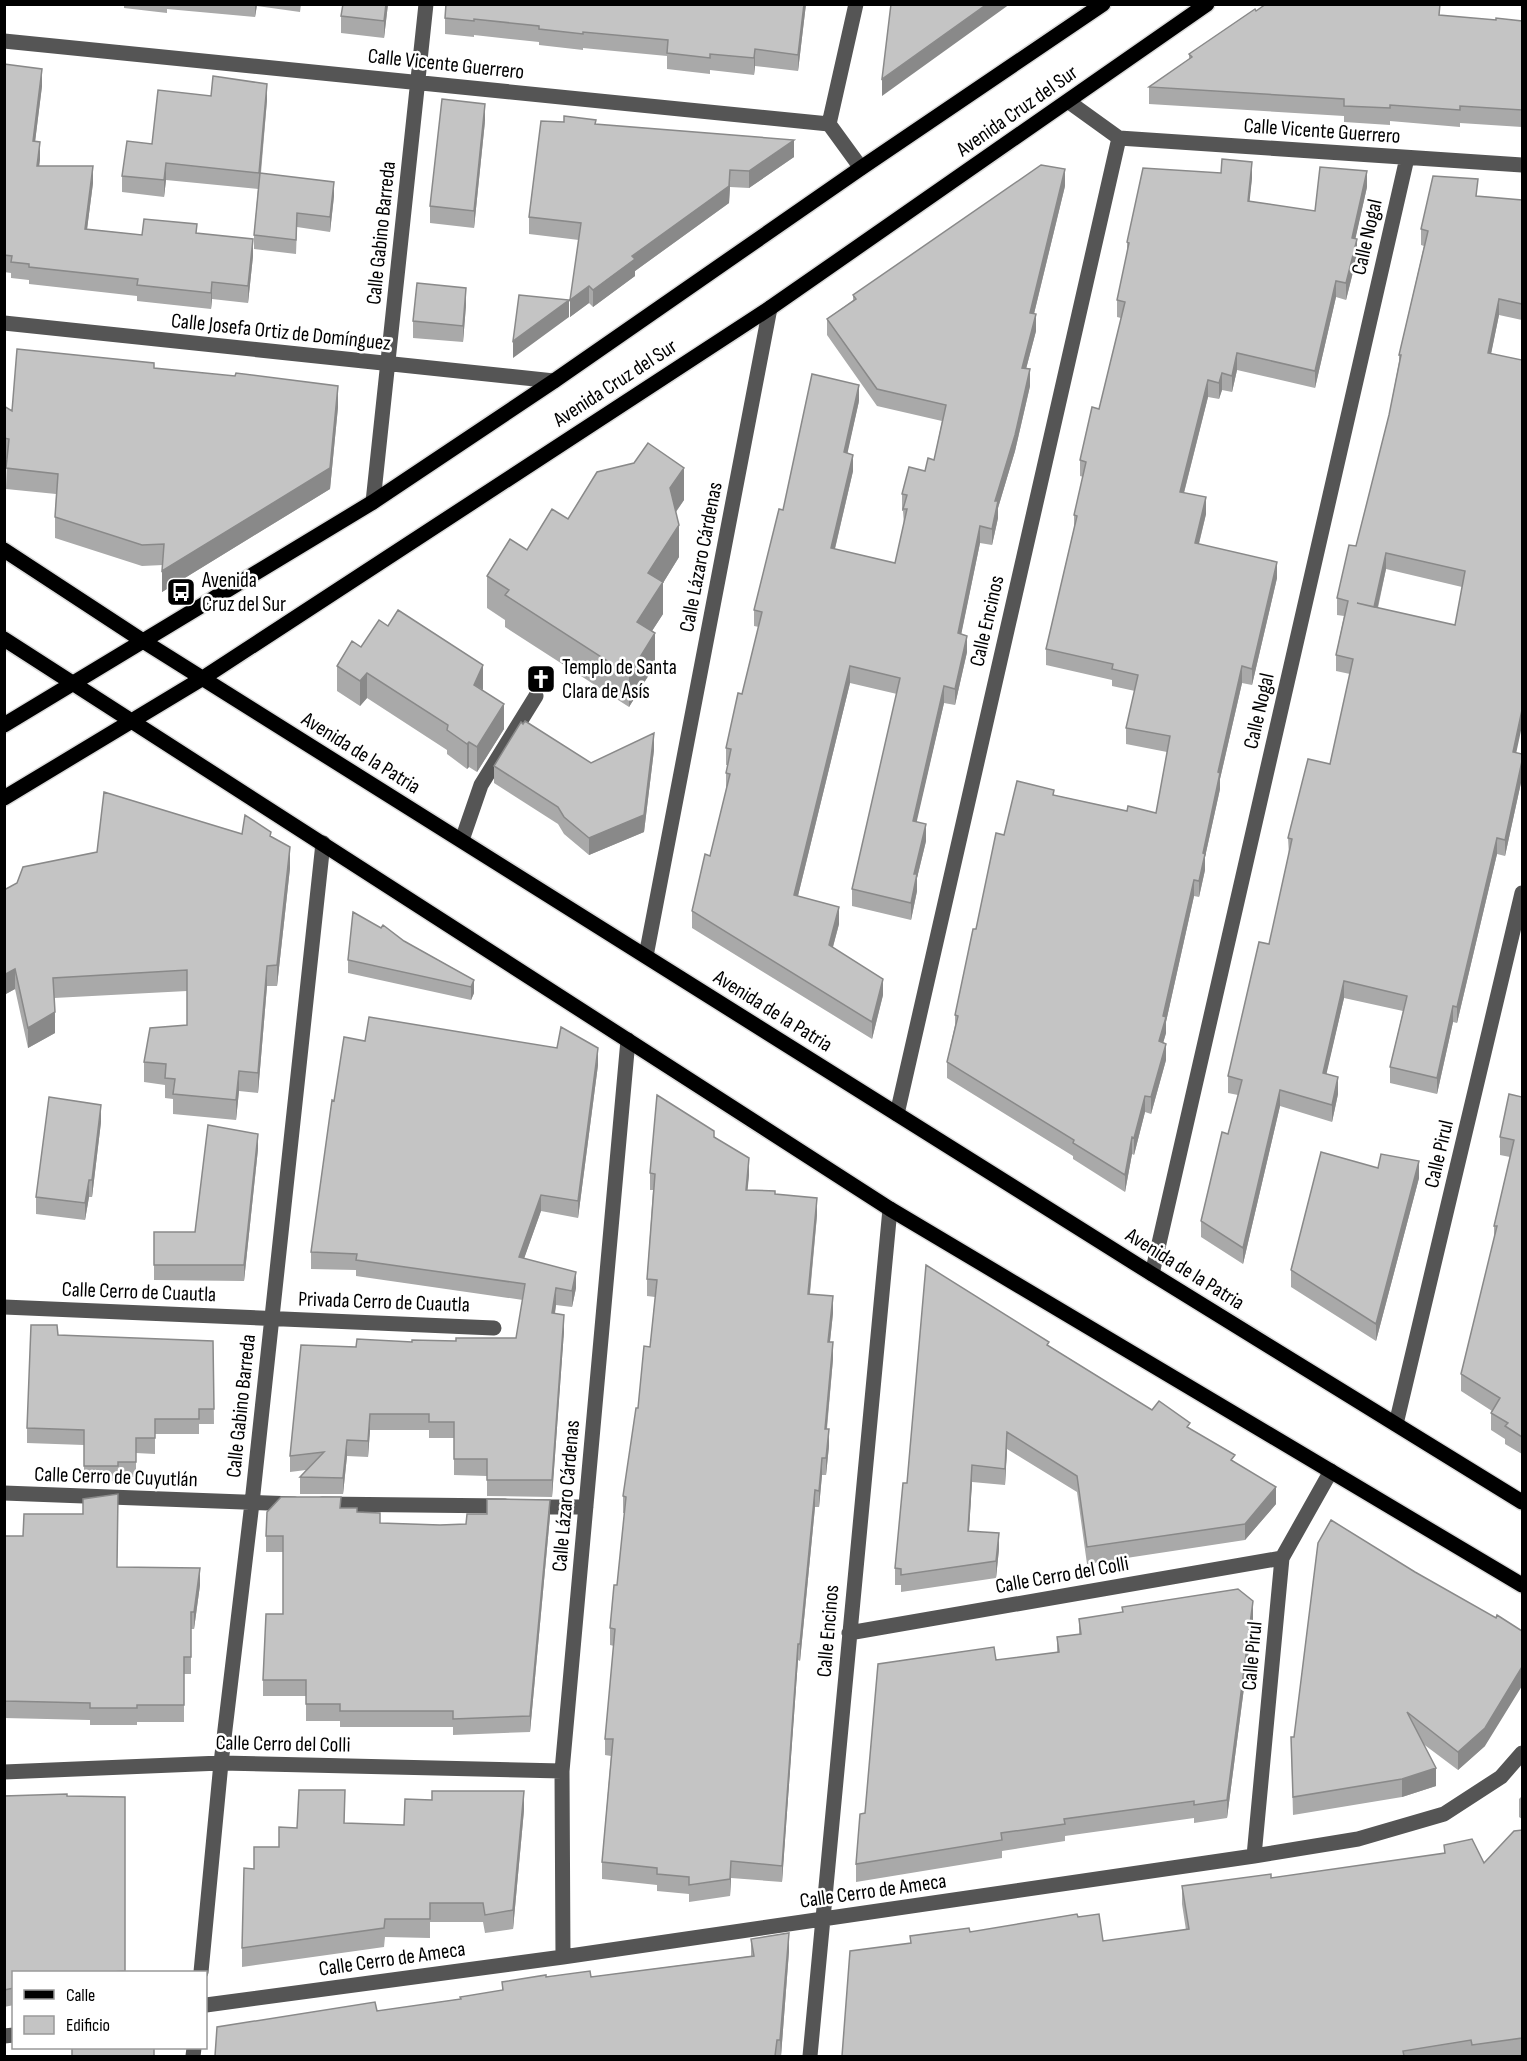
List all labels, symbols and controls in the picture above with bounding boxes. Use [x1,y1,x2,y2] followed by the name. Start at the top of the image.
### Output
[367,43,525,85] street label: Calle Vicente Guerrero
[951,60,1082,163] street label: Avenida Cruz del Sur
[1243,113,1401,149] street label: Calle Vicente Guerrero
[361,160,401,306] street label: Calle Gabino Barreda
[1346,197,1388,277] street label: Calle Nogal
[170,308,392,356] street label: Calle Josefa Ortiz de Domínguez
[548,334,681,433] street label: Avenida Cruz del Sur
[674,480,728,634] street label: Calle Lázaro Cárdenas
[201,568,286,617] place label: Avenida Cruz del Sur
[964,573,1010,669] street label: Calle Encinos
[165,576,197,608] bus stop icon: Avenida Cruz del Sur
[562,655,677,704] place label: Templo de Santa Clara de Asís
[525,663,557,695] church icon: Templo de Santa Clara de Asís
[1238,671,1280,751] street label: Calle Nogal
[296,706,425,799] street label: Avenida de la Patria
[708,964,837,1057] street label: Avenida de la Patria
[1419,1118,1459,1190] street label: Calle Pirul
[1120,1222,1249,1315] street label: Avenida de la Patria
[61,1277,217,1307] street label: Calle Cerro de Cuautla
[298,1287,470,1317] street label: Privada Cerro de Cuautla
[221,1333,261,1479] street label: Calle Gabino Barreda
[547,1419,585,1573] street label: Calle Lázaro Cárdenas
[34,1462,198,1492] street label: Calle Cerro de Cuyutlán
[993,1551,1131,1599] street label: Calle Cerro del Colli
[812,1584,844,1678] street label: Calle Encinos
[1237,1621,1267,1691] street label: Calle Pirul
[215,1730,351,1758] street label: Calle Cerro del Colli
[798,1868,948,1914] street label: Calle Cerro de Ameca
[317,1936,467,1982] street label: Calle Cerro de Ameca
[12,1971,207,2049] legend
[66,1985,95,2006] text: Calle
[66,2015,110,2036] text: Edificio

